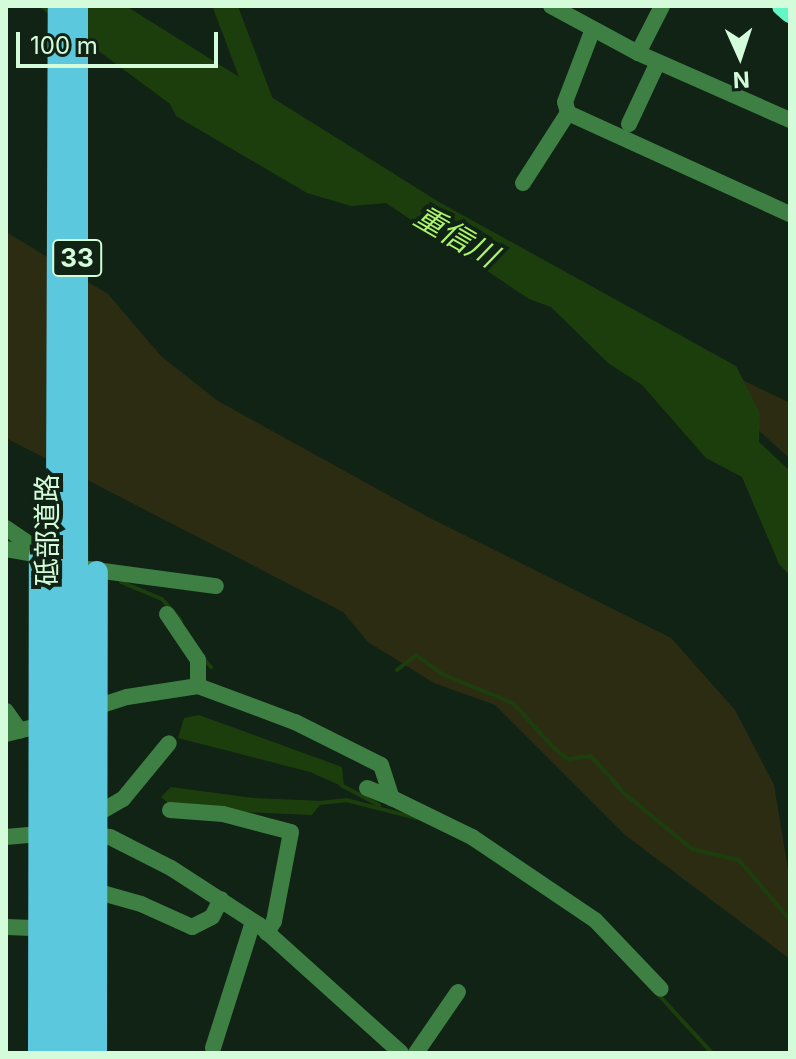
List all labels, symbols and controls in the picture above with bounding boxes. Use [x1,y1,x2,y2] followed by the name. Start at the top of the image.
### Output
[20,16,222,66] scale bar
[700,16,780,96] north arrow
[30,31,98,60] text: 100 m
[732,67,750,93] text: N
[408,198,504,274] water label: 重信川
[51,236,103,280] road number: 33
[30,474,64,586] street label: 砥部道路

